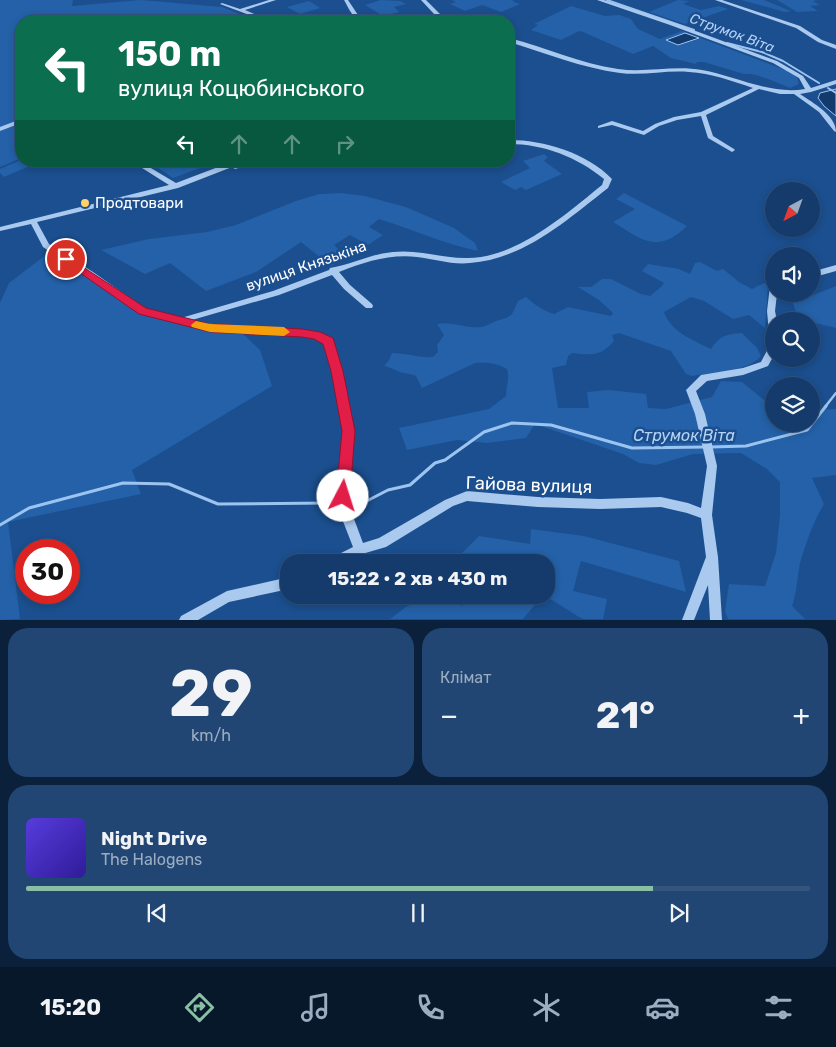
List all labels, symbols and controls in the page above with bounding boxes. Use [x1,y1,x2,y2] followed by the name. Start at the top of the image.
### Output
[687,10,777,56] water label: Струмок Віта
[118,33,221,75] text: 150 m
[35,35,100,100] icon: left
[118,75,365,102] text: вулиця Коцюбинського
[172,130,200,158] icon: left
[225,130,253,158] icon: ahead
[278,130,306,158] icon: ahead
[331,130,359,158] icon: right
[765,182,820,238] north arrow
[765,182,820,432] map controls
[95,194,183,212] place label: Продтовари
[79,197,91,209] marker: Продтовари
[243,237,369,295] street label: вулиця Князькіна
[45,238,87,280] pin
[52,245,80,273] icon: arrive
[765,247,820,302] button: sound
[765,312,820,367] button: search
[765,377,820,432] button: layers
[633,426,735,445] water label: Струмок Віта
[316,469,368,521] position arrow
[465,472,593,498] street label: Гайова вулиця
[15,539,80,604] speed limit sign: 30
[328,567,507,590] text: 15:22 · 2 хв · 430 m
[169,655,253,732] text: 29
[440,668,491,687] text: Клімат
[596,692,655,738] text: 21°
[440,699,458,732] text: −
[793,699,810,732] text: +
[191,726,231,745] text: km/h
[101,827,207,850] text: Night Drive
[101,850,202,869] text: The Halogens
[143,899,171,927] icon: previous
[404,899,432,927] icon: pause
[665,899,693,927] icon: next
[182,990,217,1025] icon: directions
[298,990,333,1025] icon: music
[413,990,448,1025] icon: phone
[529,990,564,1025] icon: climate
[645,990,680,1025] icon: car
[761,990,796,1025] icon: filters
[40,994,101,1021] text: 15:20

